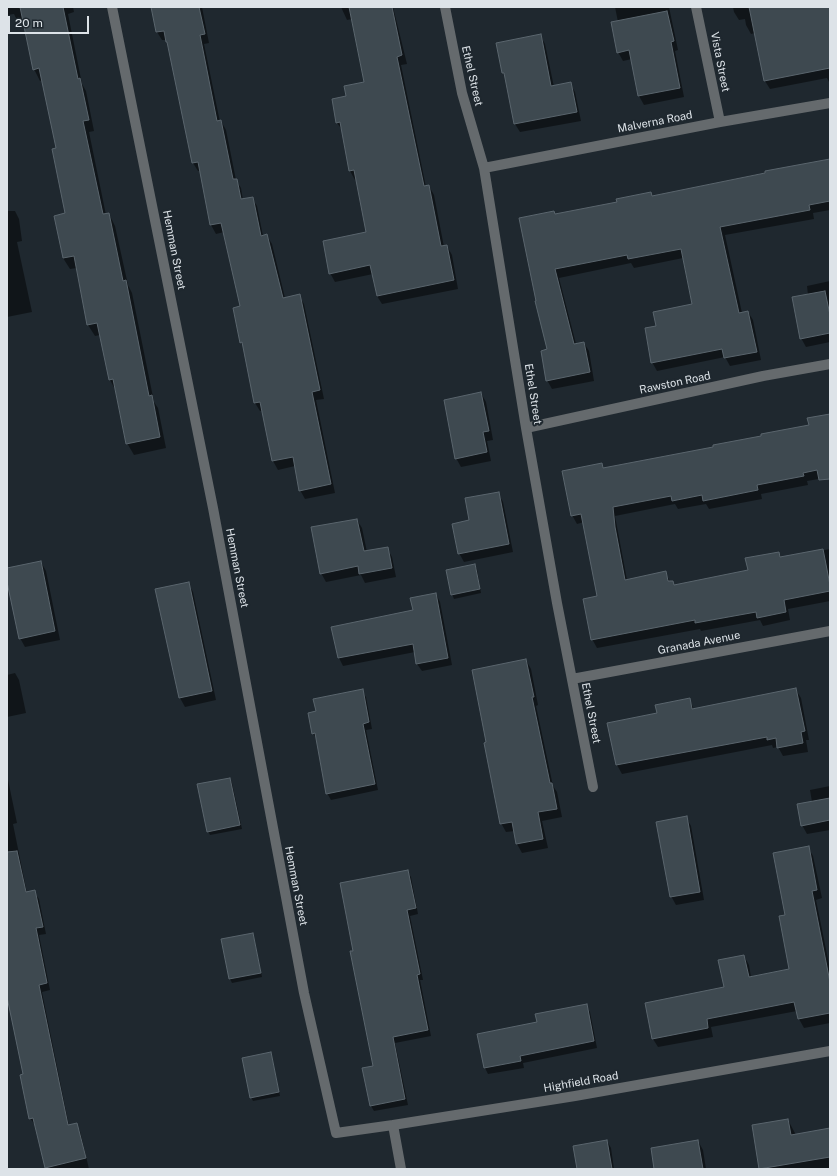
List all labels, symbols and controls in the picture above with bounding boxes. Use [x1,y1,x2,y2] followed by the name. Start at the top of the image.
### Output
[10,8,91,34] scale bar
[15,16,43,30] text: 20 m
[708,31,732,93] street label: Vista Street
[459,45,485,107] street label: Ethel Street
[616,108,694,136] street label: Malverna Road
[160,209,188,291] street label: Hemman Street
[522,363,544,425] street label: Ethel Street
[638,369,712,397] street label: Rawston Road
[223,527,251,609] street label: Hemman Street
[657,629,741,657] street label: Granada Avenue
[579,682,603,744] street label: Ethel Street
[282,845,310,927] street label: Hemman Street
[543,1069,619,1095] street label: Highfield Road

